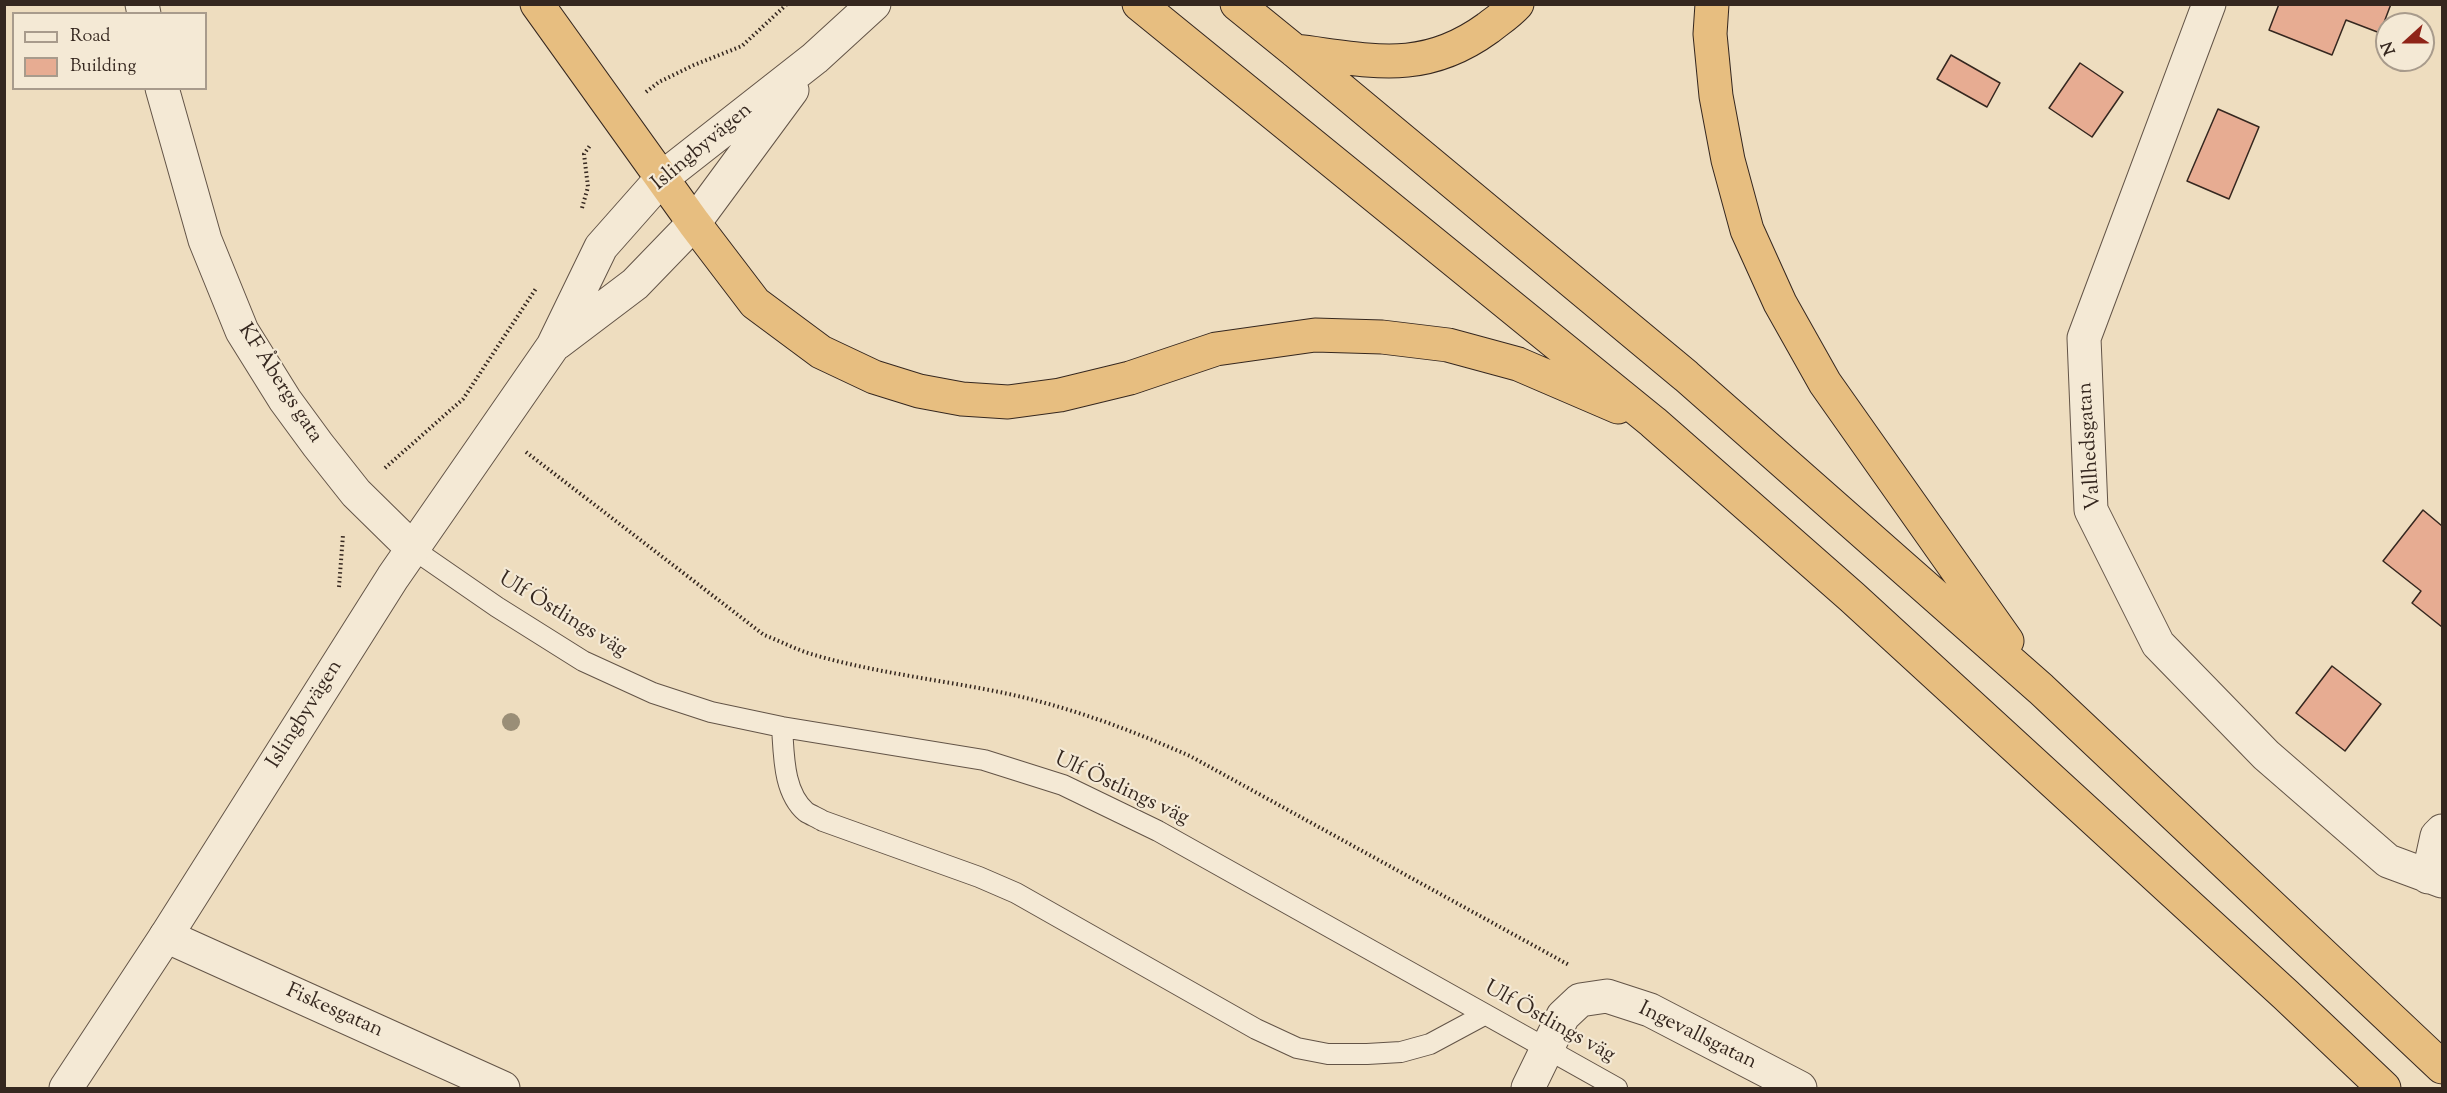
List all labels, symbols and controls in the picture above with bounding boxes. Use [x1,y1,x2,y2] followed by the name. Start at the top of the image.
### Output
[12,12,207,90] legend
[2375,12,2435,72] north arrow
[70,24,110,50] text: Road
[2377,38,2403,58] text: N
[70,54,136,80] text: Building
[648,99,758,197] street label: Islingbyvägen
[231,320,327,448] street label: KF Åbergs gata
[2074,381,2108,511] street label: Vallhedsgatan
[493,568,631,664] street label: Ulf Östlings väg
[263,656,349,774] street label: Islingbyvägen
[1050,748,1192,832] street label: Ulf Östlings väg
[1479,977,1619,1069] street label: Ulf Östlings väg
[282,979,386,1045] street label: Fiskesgatan
[1634,998,1760,1076] street label: Ingevallsgatan

